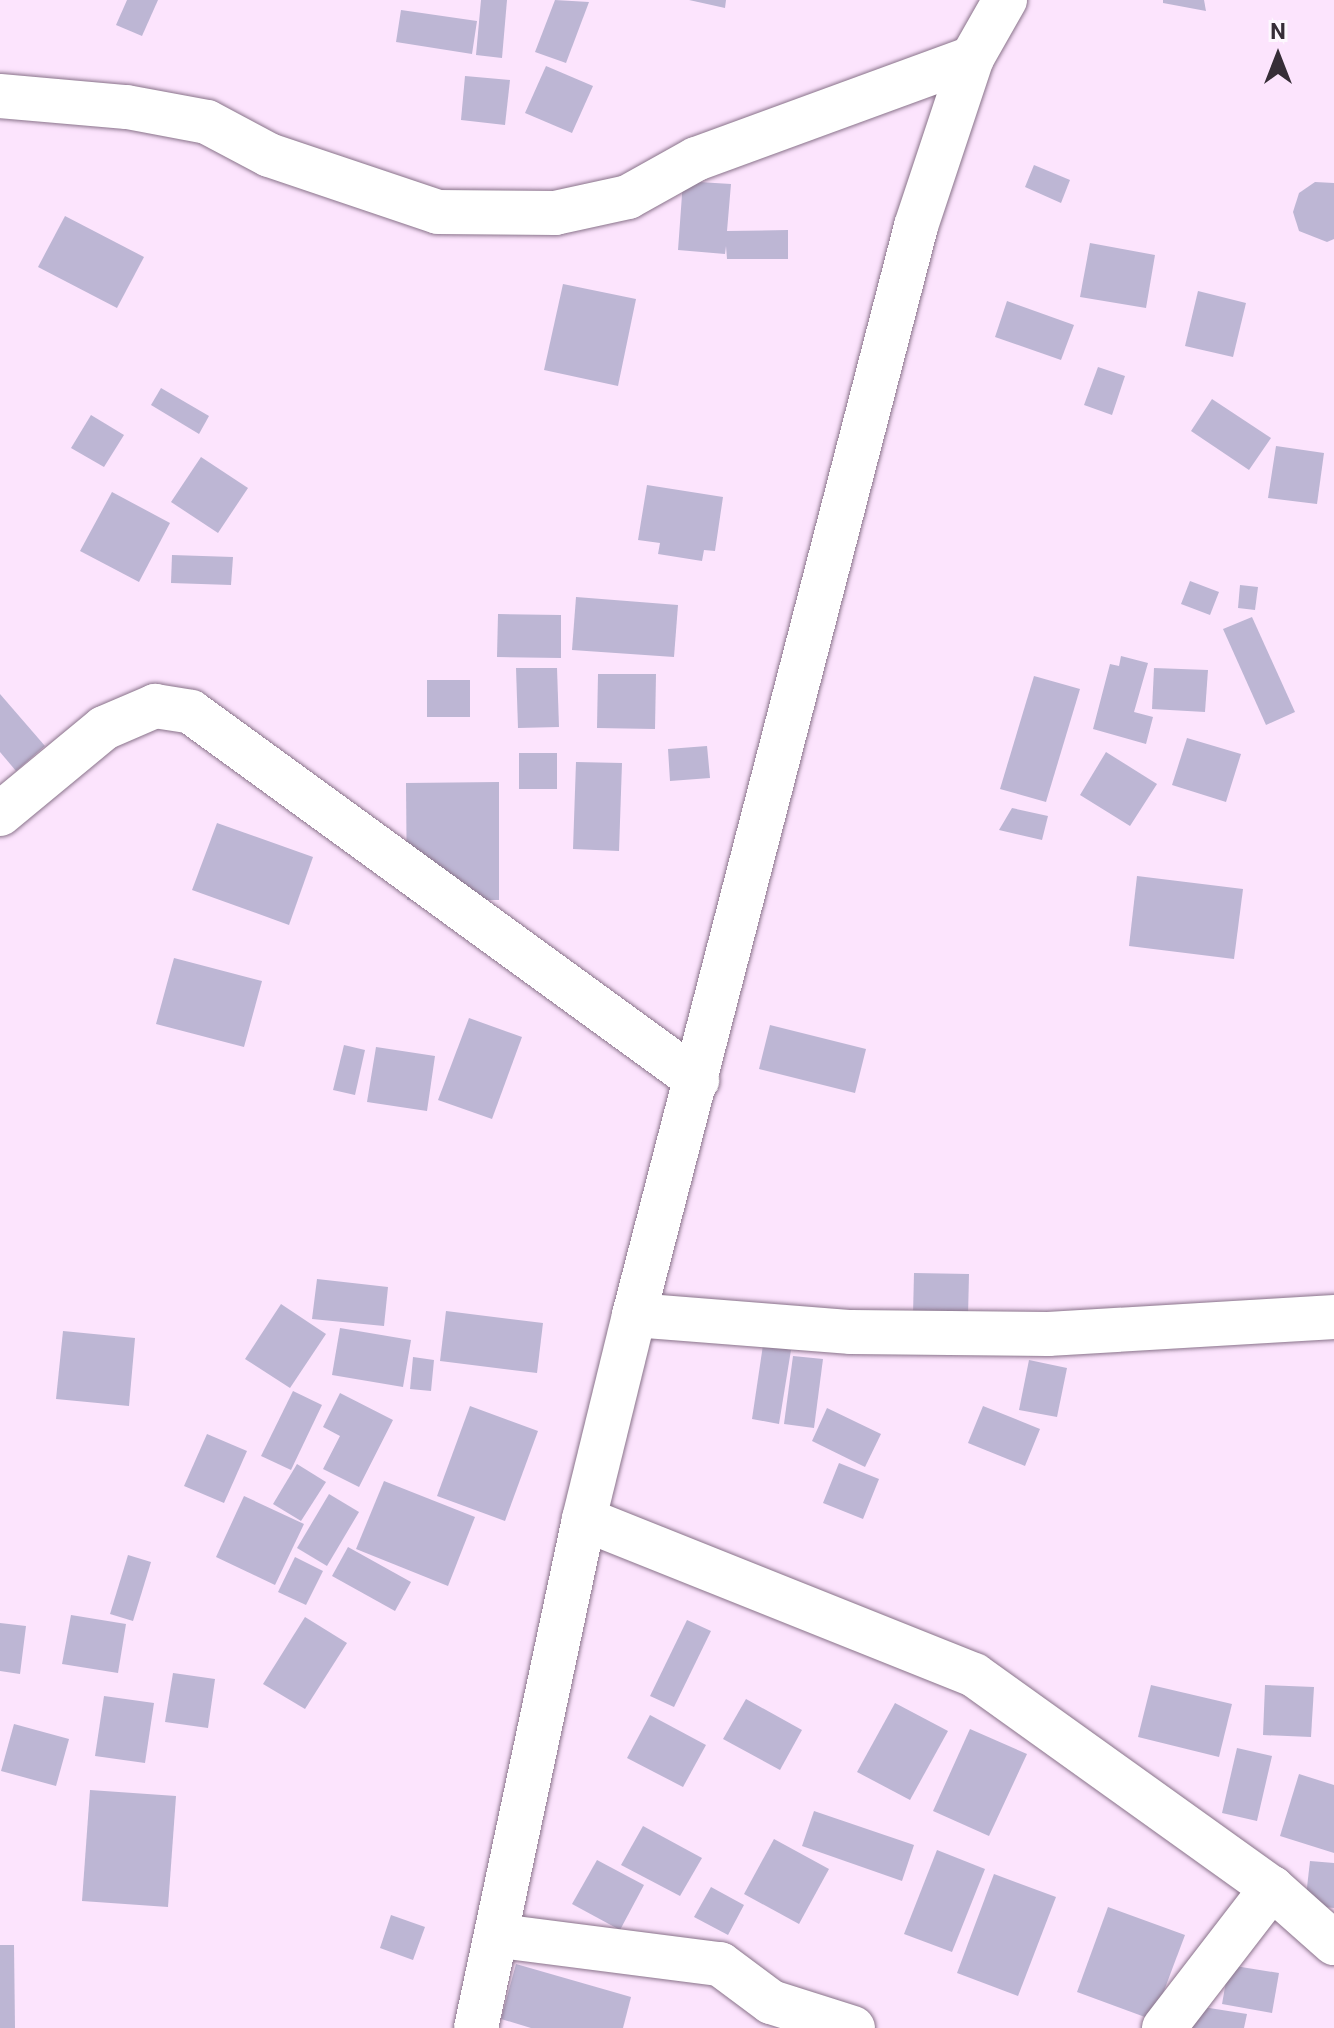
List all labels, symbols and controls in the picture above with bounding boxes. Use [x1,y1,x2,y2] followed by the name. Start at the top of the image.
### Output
[1238,16,1318,96] north arrow
[1270,19,1286,44] text: N

